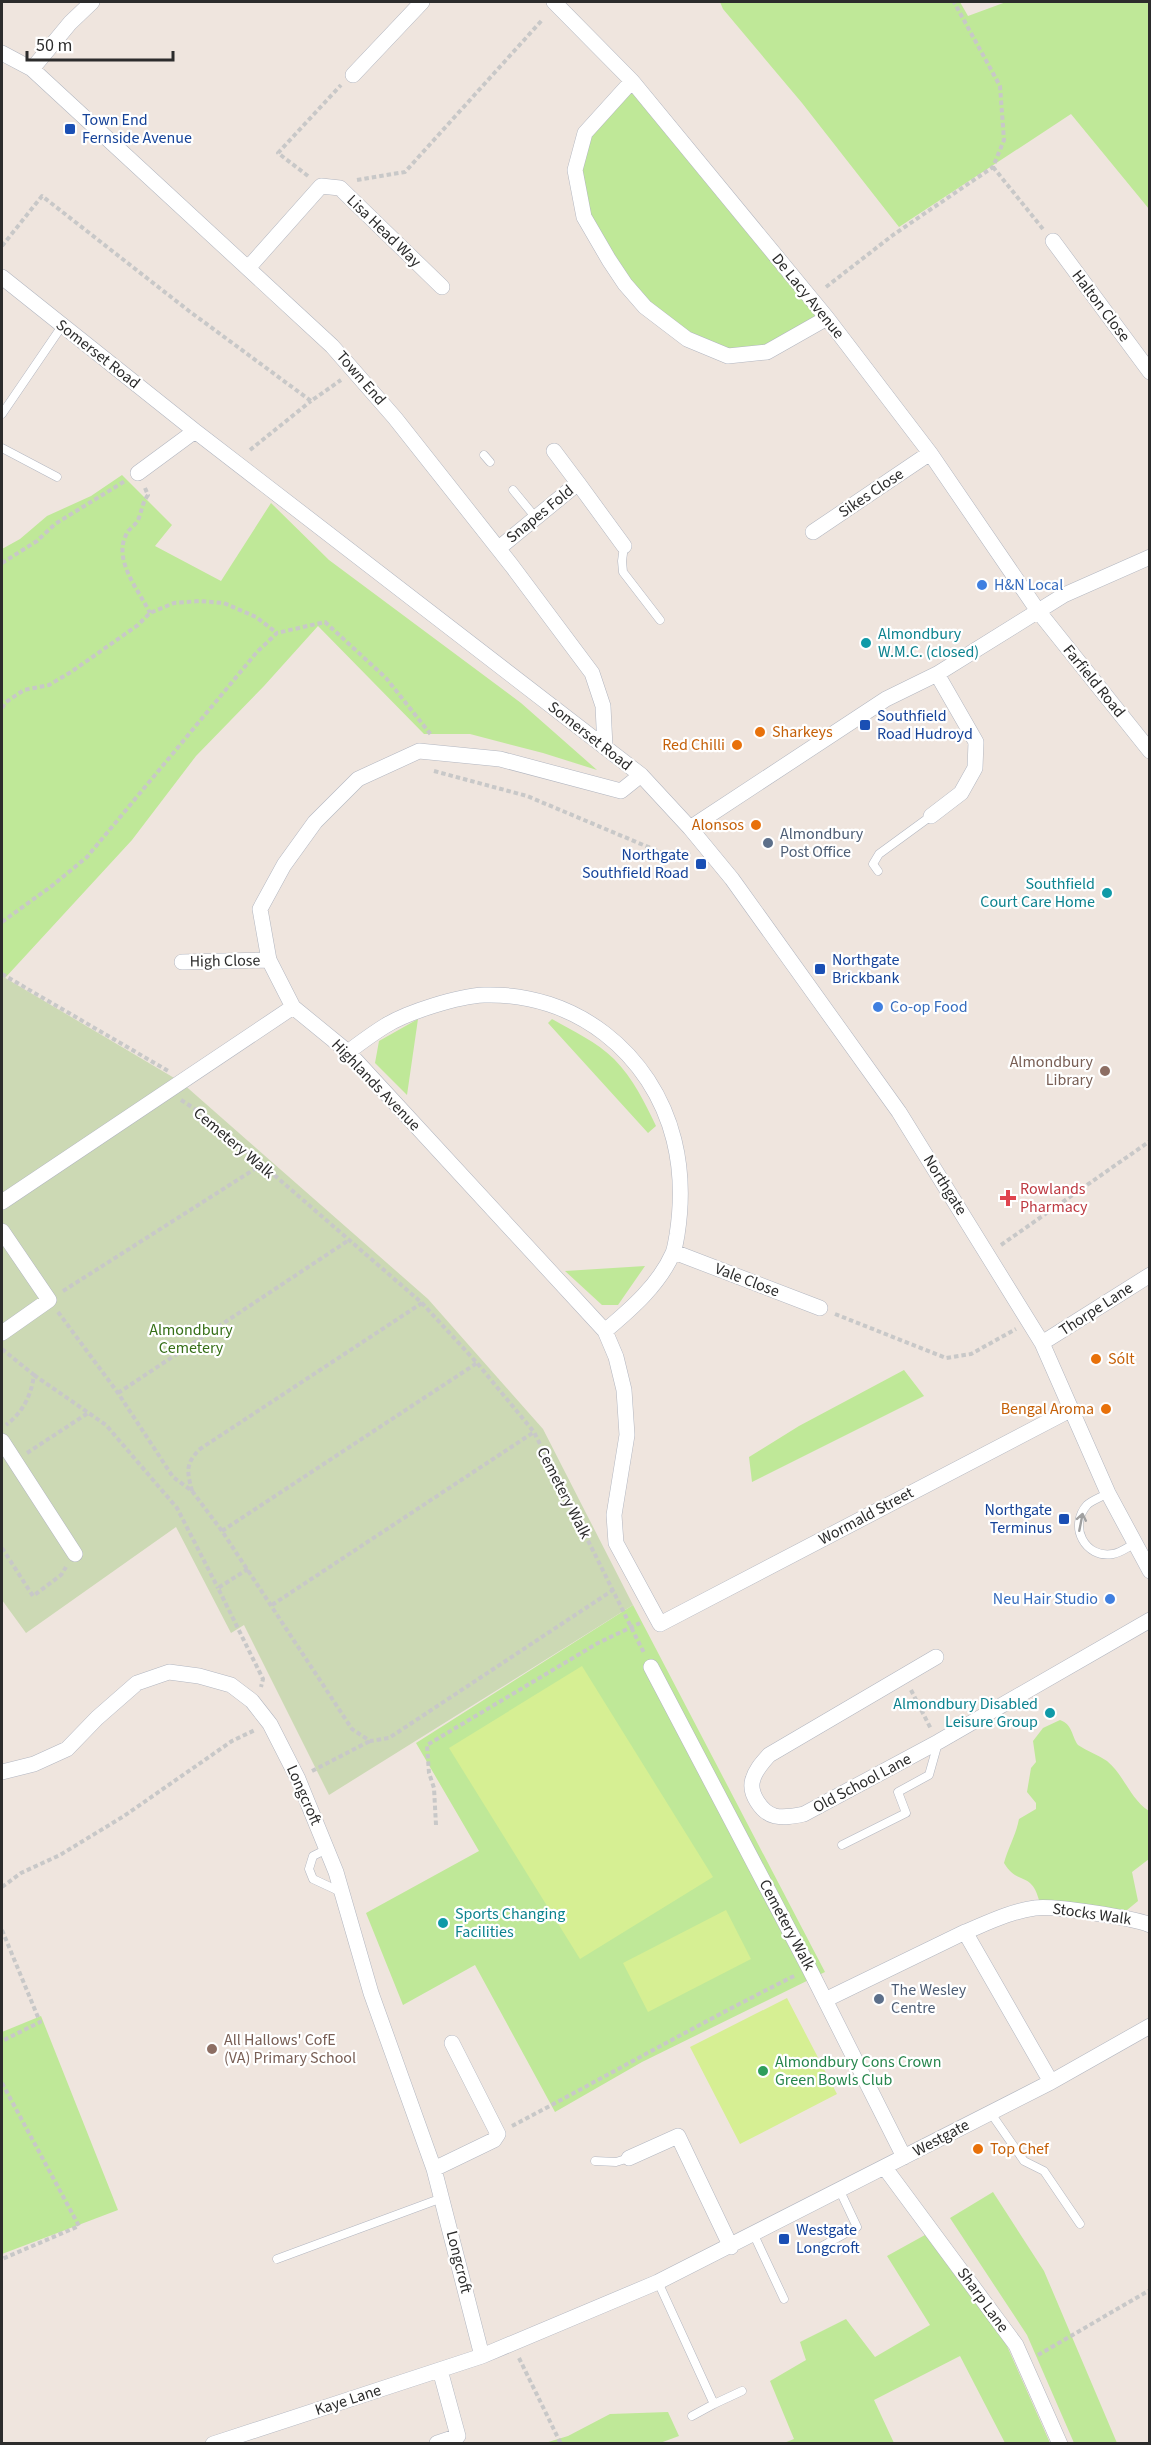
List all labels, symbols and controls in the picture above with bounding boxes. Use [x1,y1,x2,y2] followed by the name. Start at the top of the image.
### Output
[27,24,172,62] scale bar
[36,33,72,58] text: 50 m
[82,109,192,149] place label: Town End Fernside Avenue
[63,122,77,136] marker: Town End Fernside Avenue
[342,190,426,273] street label: Lisa Head Way
[767,249,849,343] street label: De Lacy Avenue
[1067,265,1135,347] street label: Halton Close
[51,314,145,394] street label: Somerset Road
[331,346,391,410] street label: Town End
[834,463,908,523] street label: Sikes Close
[501,480,579,548] street label: Snapes Fold
[994,574,1063,596] place label: H&N Local
[975,578,989,592] marker: H&N Local
[878,623,979,663] place label: Almondbury W.M.C. (closed)
[859,636,873,650] marker: Almondbury W.M.C. (closed)
[1058,640,1130,722] street label: Farfield Road
[543,696,637,776] street label: Somerset Road
[877,705,973,745] place label: Southfield Road Hudroyd
[858,718,872,732] marker: Southfield Road Hudroyd
[772,721,833,743] place label: Sharkeys
[753,725,767,739] marker: Sharkeys
[662,734,725,756] place label: Red Chilli
[730,738,744,752] marker: Red Chilli
[692,814,744,836] place label: Alonsos
[749,818,763,832] marker: Alonsos
[780,823,864,863] place label: Almondbury Post Office
[761,836,775,850] marker: Almondbury Post Office
[582,844,689,884] place label: Northgate Southfield Road
[694,857,708,871] marker: Northgate Southfield Road
[980,873,1095,913] place label: Southfield Court Care Home
[1100,886,1114,900] marker: Southfield Court Care Home
[189,949,261,973] street label: High Close
[832,949,900,989] place label: Northgate Brickbank
[813,962,827,976] marker: Northgate Brickbank
[890,996,968,1018] place label: Co-op Food
[871,1000,885,1014] marker: Co-op Food
[326,1034,426,1136] street label: Highlands Avenue
[1010,1051,1094,1091] place label: Almondbury Library
[1098,1064,1112,1078] marker: Almondbury Library
[189,1102,280,1184] street label: Cemetery Walk
[918,1151,972,1219] street label: Northgate
[1020,1178,1088,1218] place label: Rowlands Pharmacy
[1001,1191,1015,1205] marker: Rowlands Pharmacy
[711,1258,783,1302] street label: Vale Close
[1055,1277,1137,1341] street label: Thorpe Lane
[149,1319,233,1359] park label: Almondbury Cemetery
[1108,1348,1135,1370] place label: Sólt
[1089,1352,1103,1366] marker: Sólt
[1001,1398,1094,1420] place label: Bengal Aroma
[1099,1402,1113,1416] marker: Bengal Aroma
[531,1443,597,1543] street label: Cemetery Walk
[815,1482,918,1550] street label: Wormald Street
[985,1499,1052,1539] place label: Northgate Terminus
[1057,1512,1071,1526] marker: Northgate Terminus
[1076,1513,1087,1532] one-way arrow
[993,1588,1098,1610] place label: Neu Hair Studio
[1103,1592,1117,1606] marker: Neu Hair Studio
[893,1693,1038,1733] place label: Almondbury Disabled Leisure Group
[1043,1706,1057,1720] marker: Almondbury Disabled Leisure Group
[809,1748,915,1818] street label: Old School Lane
[281,1761,327,1829] street label: Longcroft
[754,1876,820,1974] street label: Cemetery Walk
[1051,1898,1133,1930] street label: Stocks Walk
[455,1903,565,1943] place label: Sports Changing Facilities
[436,1916,450,1930] marker: Sports Changing Facilities
[891,1979,967,2019] place label: The Wesley Centre
[872,1992,886,2006] marker: The Wesley Centre
[224,2029,356,2069] place label: All Hallows' CofE (VA) Primary School
[205,2042,219,2056] marker: All Hallows' CofE (VA) Primary School
[775,2051,941,2091] place label: Almondbury Cons Crown Green Bowls Club
[756,2064,770,2078] marker: Almondbury Cons Crown Green Bowls Club
[909,2114,973,2162] street label: Westgate
[990,2138,1050,2160] place label: Top Chef
[971,2142,985,2156] marker: Top Chef
[796,2219,860,2259] place label: Westgate Longcroft
[441,2228,477,2296] street label: Longcroft
[777,2232,791,2246] marker: Westgate Longcroft
[952,2263,1014,2337] street label: Sharp Lane
[312,2379,384,2421] street label: Kaye Lane

